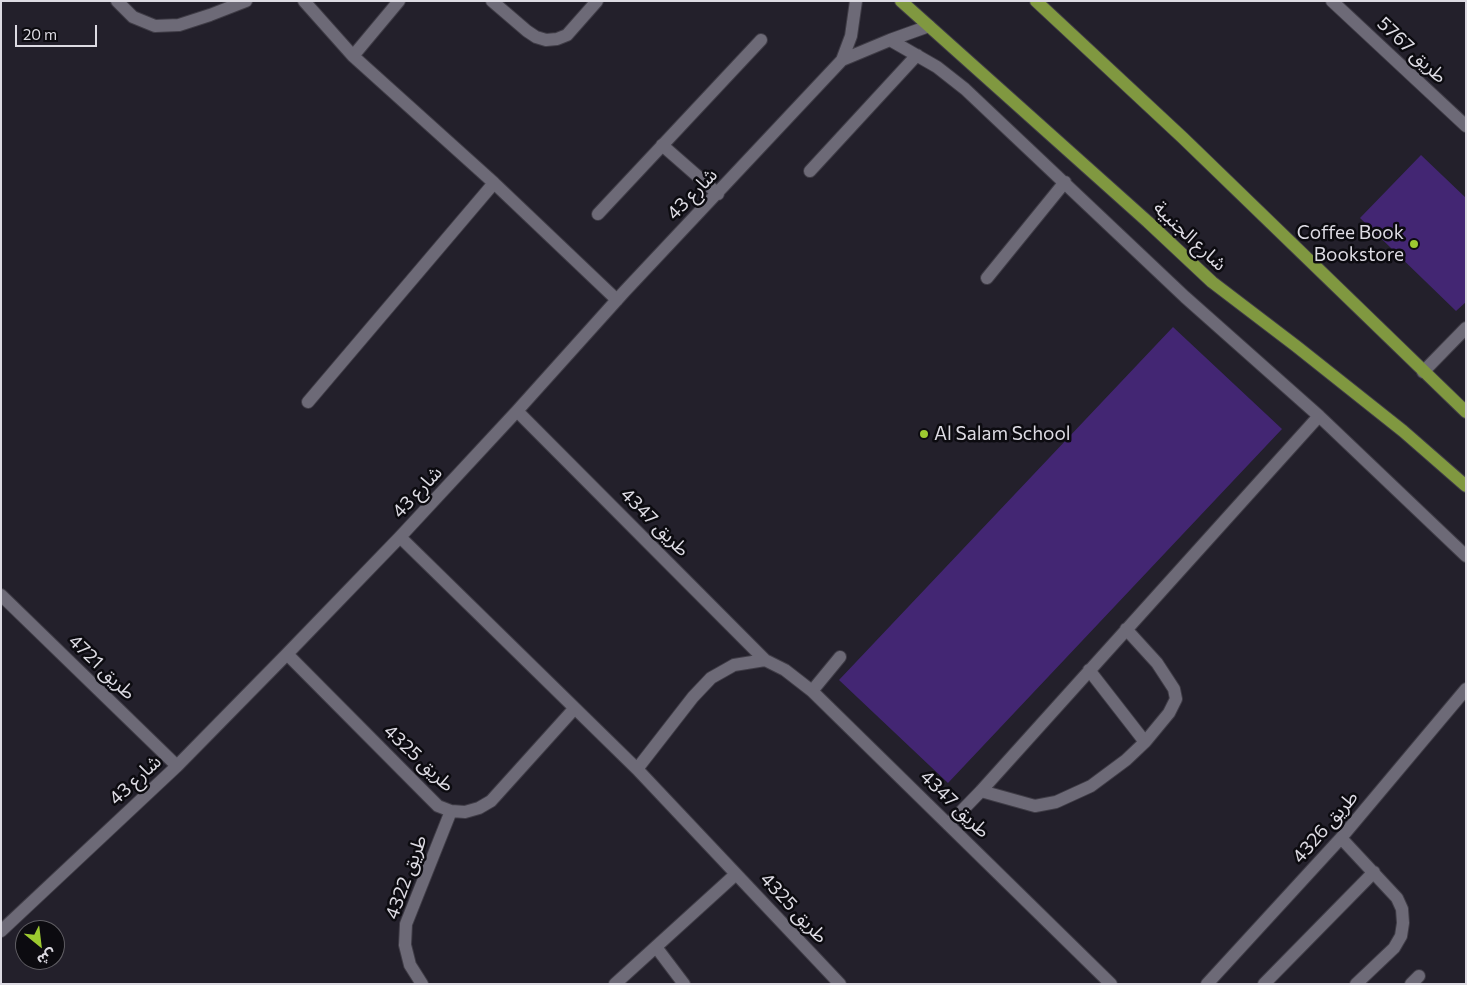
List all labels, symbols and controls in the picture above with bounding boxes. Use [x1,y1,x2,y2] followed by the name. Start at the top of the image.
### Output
[1372,12,1452,88] street label: طريق 5767
[18,15,100,47] scale bar
[23,25,57,43] text: 20 m
[662,163,722,225] street label: شارع 43
[1149,196,1231,276] street label: شارع الجنبية
[1297,222,1404,266] place label: Coffee Book Bookstore
[1408,238,1420,250] marker: Coffee Book Bookstore
[934,423,1071,445] place label: Al Salam School
[918,428,930,440] marker: Al Salam School
[387,461,447,523] street label: شارع 43
[616,483,694,561] street label: طريق 4347
[64,630,140,704] street label: طريق 4721
[379,720,459,796] street label: طريق 4325
[104,750,166,810] street label: شارع 43
[916,765,994,843] street label: طريق 4347
[1287,786,1363,868] street label: طريق 4326
[380,832,432,922] street label: طريق 4322
[756,868,832,948] street label: طريق 4325
[15,920,65,970] north arrow
[35,946,60,970] text: ش

